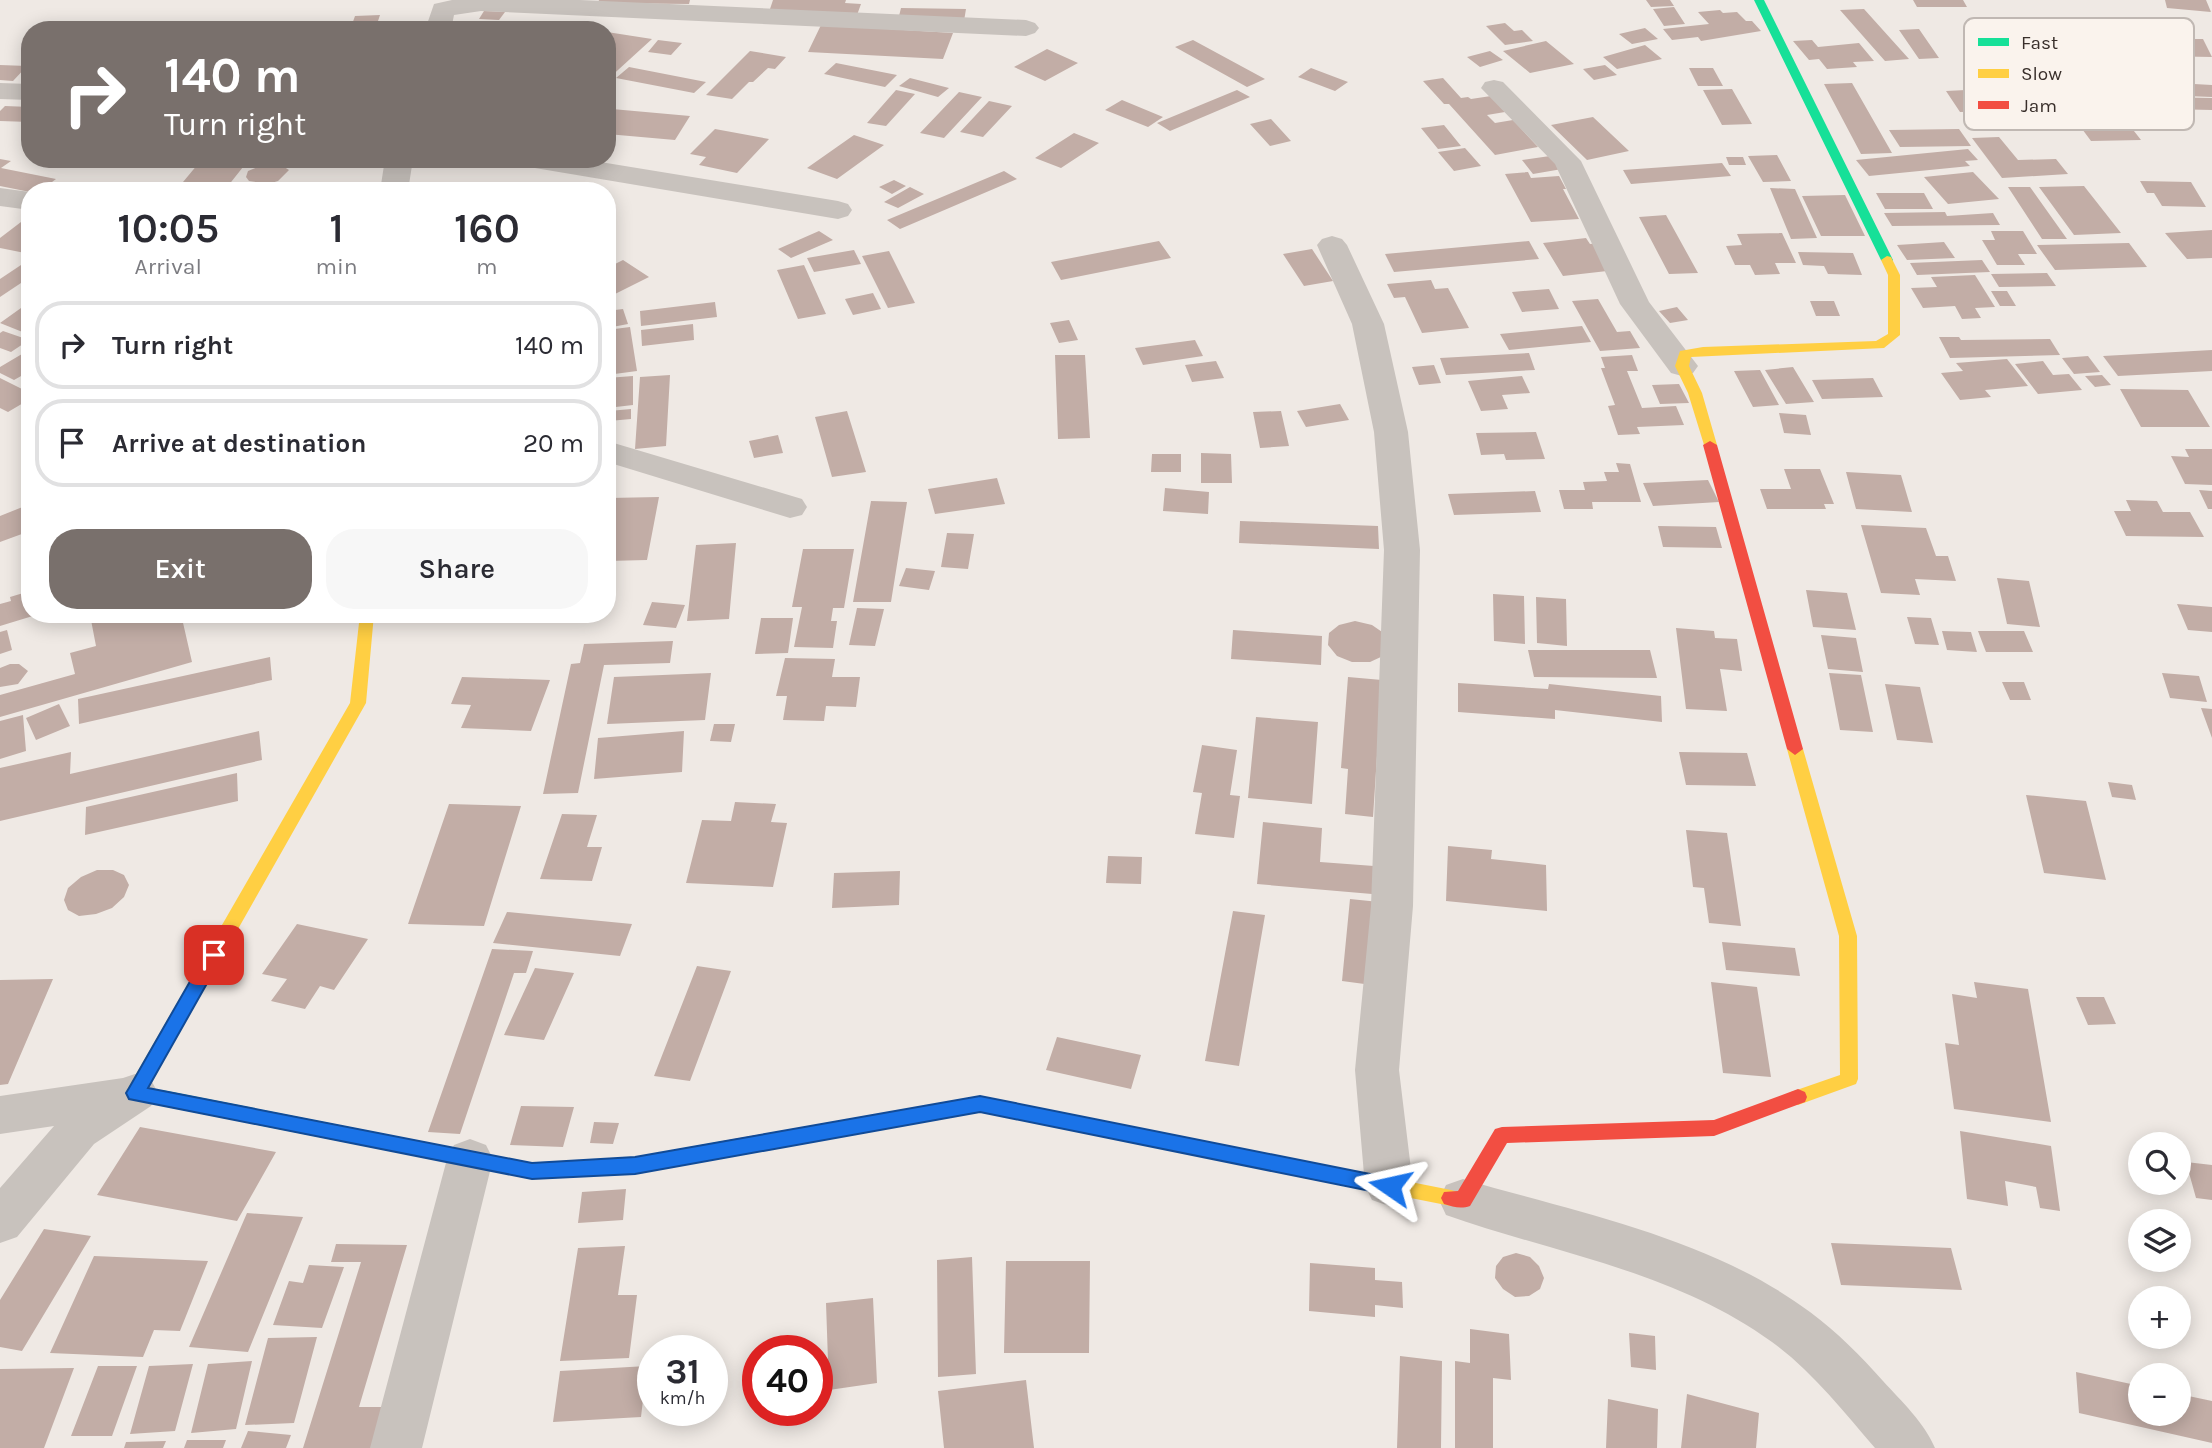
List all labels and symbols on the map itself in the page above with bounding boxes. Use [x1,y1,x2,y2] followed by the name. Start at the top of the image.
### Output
[1964,18,2194,130] legend
[2021,32,2058,54] text: Fast
[2021,63,2062,85] text: Slow
[2021,95,2057,117] text: Jam
[184,925,244,985] pin
[1353,1149,1427,1223] position arrow
[742,1335,833,1426] speed limit sign: 40

